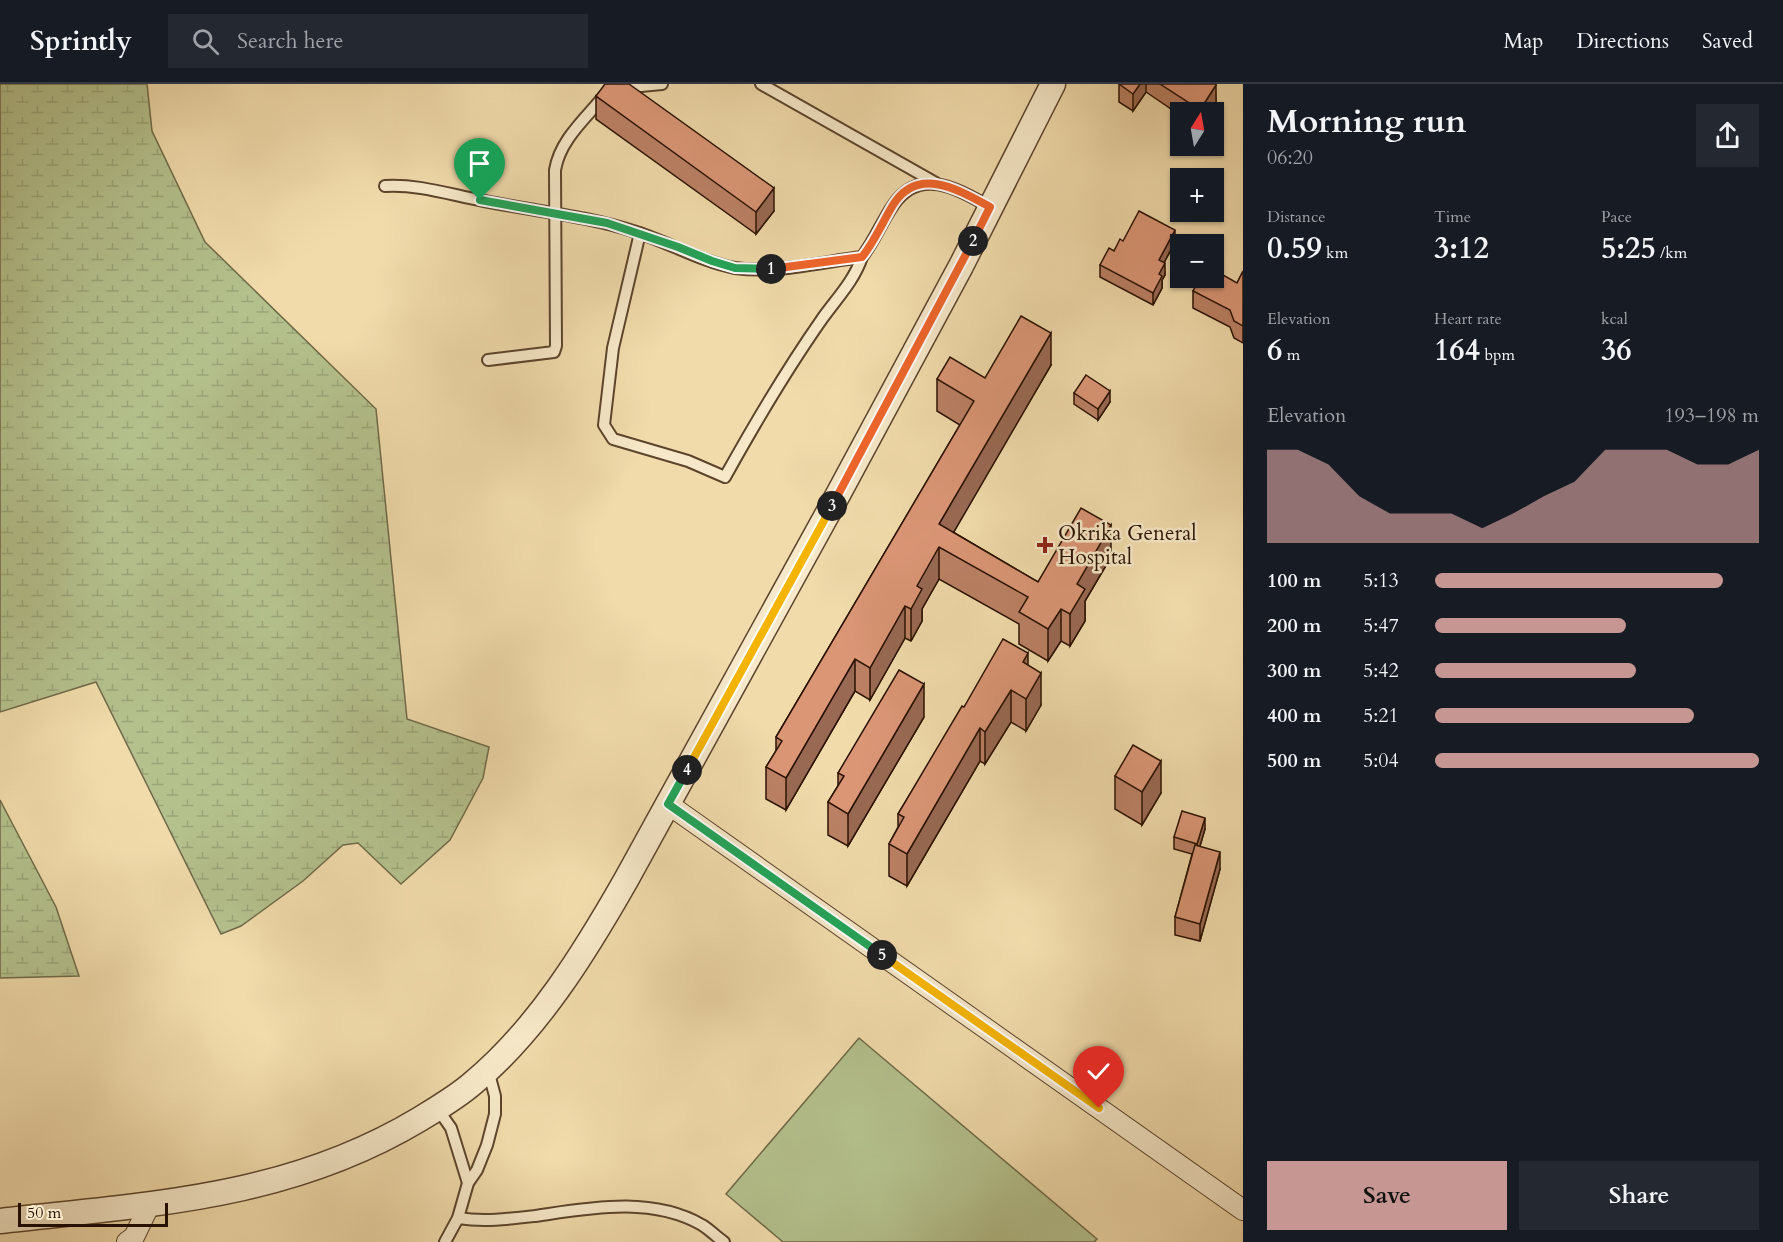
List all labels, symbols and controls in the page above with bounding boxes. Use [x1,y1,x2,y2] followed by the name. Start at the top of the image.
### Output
[168,14,588,68] search box
[30,22,132,60] text: Sprintly
[189,25,222,58] icon: search
[237,26,344,56] text: Search here
[1503,27,1543,56] text: Map
[1576,27,1669,56] text: Directions
[1702,27,1753,56] text: Saved
[1267,99,1467,144] text: Morning run
[1170,102,1224,156] north arrow
[1170,102,1224,288] map controls
[1696,104,1759,167] button: share
[454,138,505,200] pin
[1267,144,1313,171] text: 06:20
[463,147,496,180] icon: arrive
[1170,168,1224,222] button: +
[1267,206,1325,228] text: Distance
[1434,206,1471,228] text: Time
[1601,206,1632,228] text: Pace
[958,226,988,256] pin: 2
[1267,228,1322,269] text: 0.59
[1434,228,1489,269] text: 3:12
[1601,228,1656,269] text: 5:25
[969,230,977,252] text: 2
[1170,234,1224,288] button: −
[1322,242,1348,264] text: km
[1656,242,1687,264] text: /km
[756,254,786,284] pin: 1
[767,258,775,280] text: 1
[1267,308,1331,330] text: Elevation
[1434,308,1502,330] text: Heart rate
[1601,308,1628,330] text: kcal
[1267,330,1282,371] text: 6
[1434,330,1480,371] text: 164
[1601,330,1632,371] text: 36
[1282,344,1300,366] text: m
[1480,344,1515,366] text: bpm
[1267,402,1346,429] text: Elevation
[1664,402,1759,429] text: 193–198 m
[817,491,847,521] pin: 3
[828,495,836,517] text: 3
[1058,519,1197,572] place label: Okrika General Hospital
[1036,536,1054,554] marker: Okrika General Hospital
[1267,567,1322,594] text: 100 m
[1363,567,1399,594] text: 5:13
[1267,612,1322,639] text: 200 m
[1363,612,1399,639] text: 5:47
[1267,657,1322,684] text: 300 m
[1363,657,1399,684] text: 5:42
[1267,702,1322,729] text: 400 m
[1363,702,1399,729] text: 5:21
[1267,747,1322,774] text: 500 m
[1363,747,1399,774] text: 5:04
[672,755,702,785] pin: 4
[683,759,691,781] text: 4
[867,940,897,970] pin: 5
[878,944,886,966] text: 5
[1073,1046,1124,1108] pin
[1082,1055,1115,1088] icon: check
[1267,1161,1507,1230] button: Save
[1519,1161,1759,1230] button: Share
[18,1200,168,1228] scale bar
[27,1202,61,1224] text: 50 m

